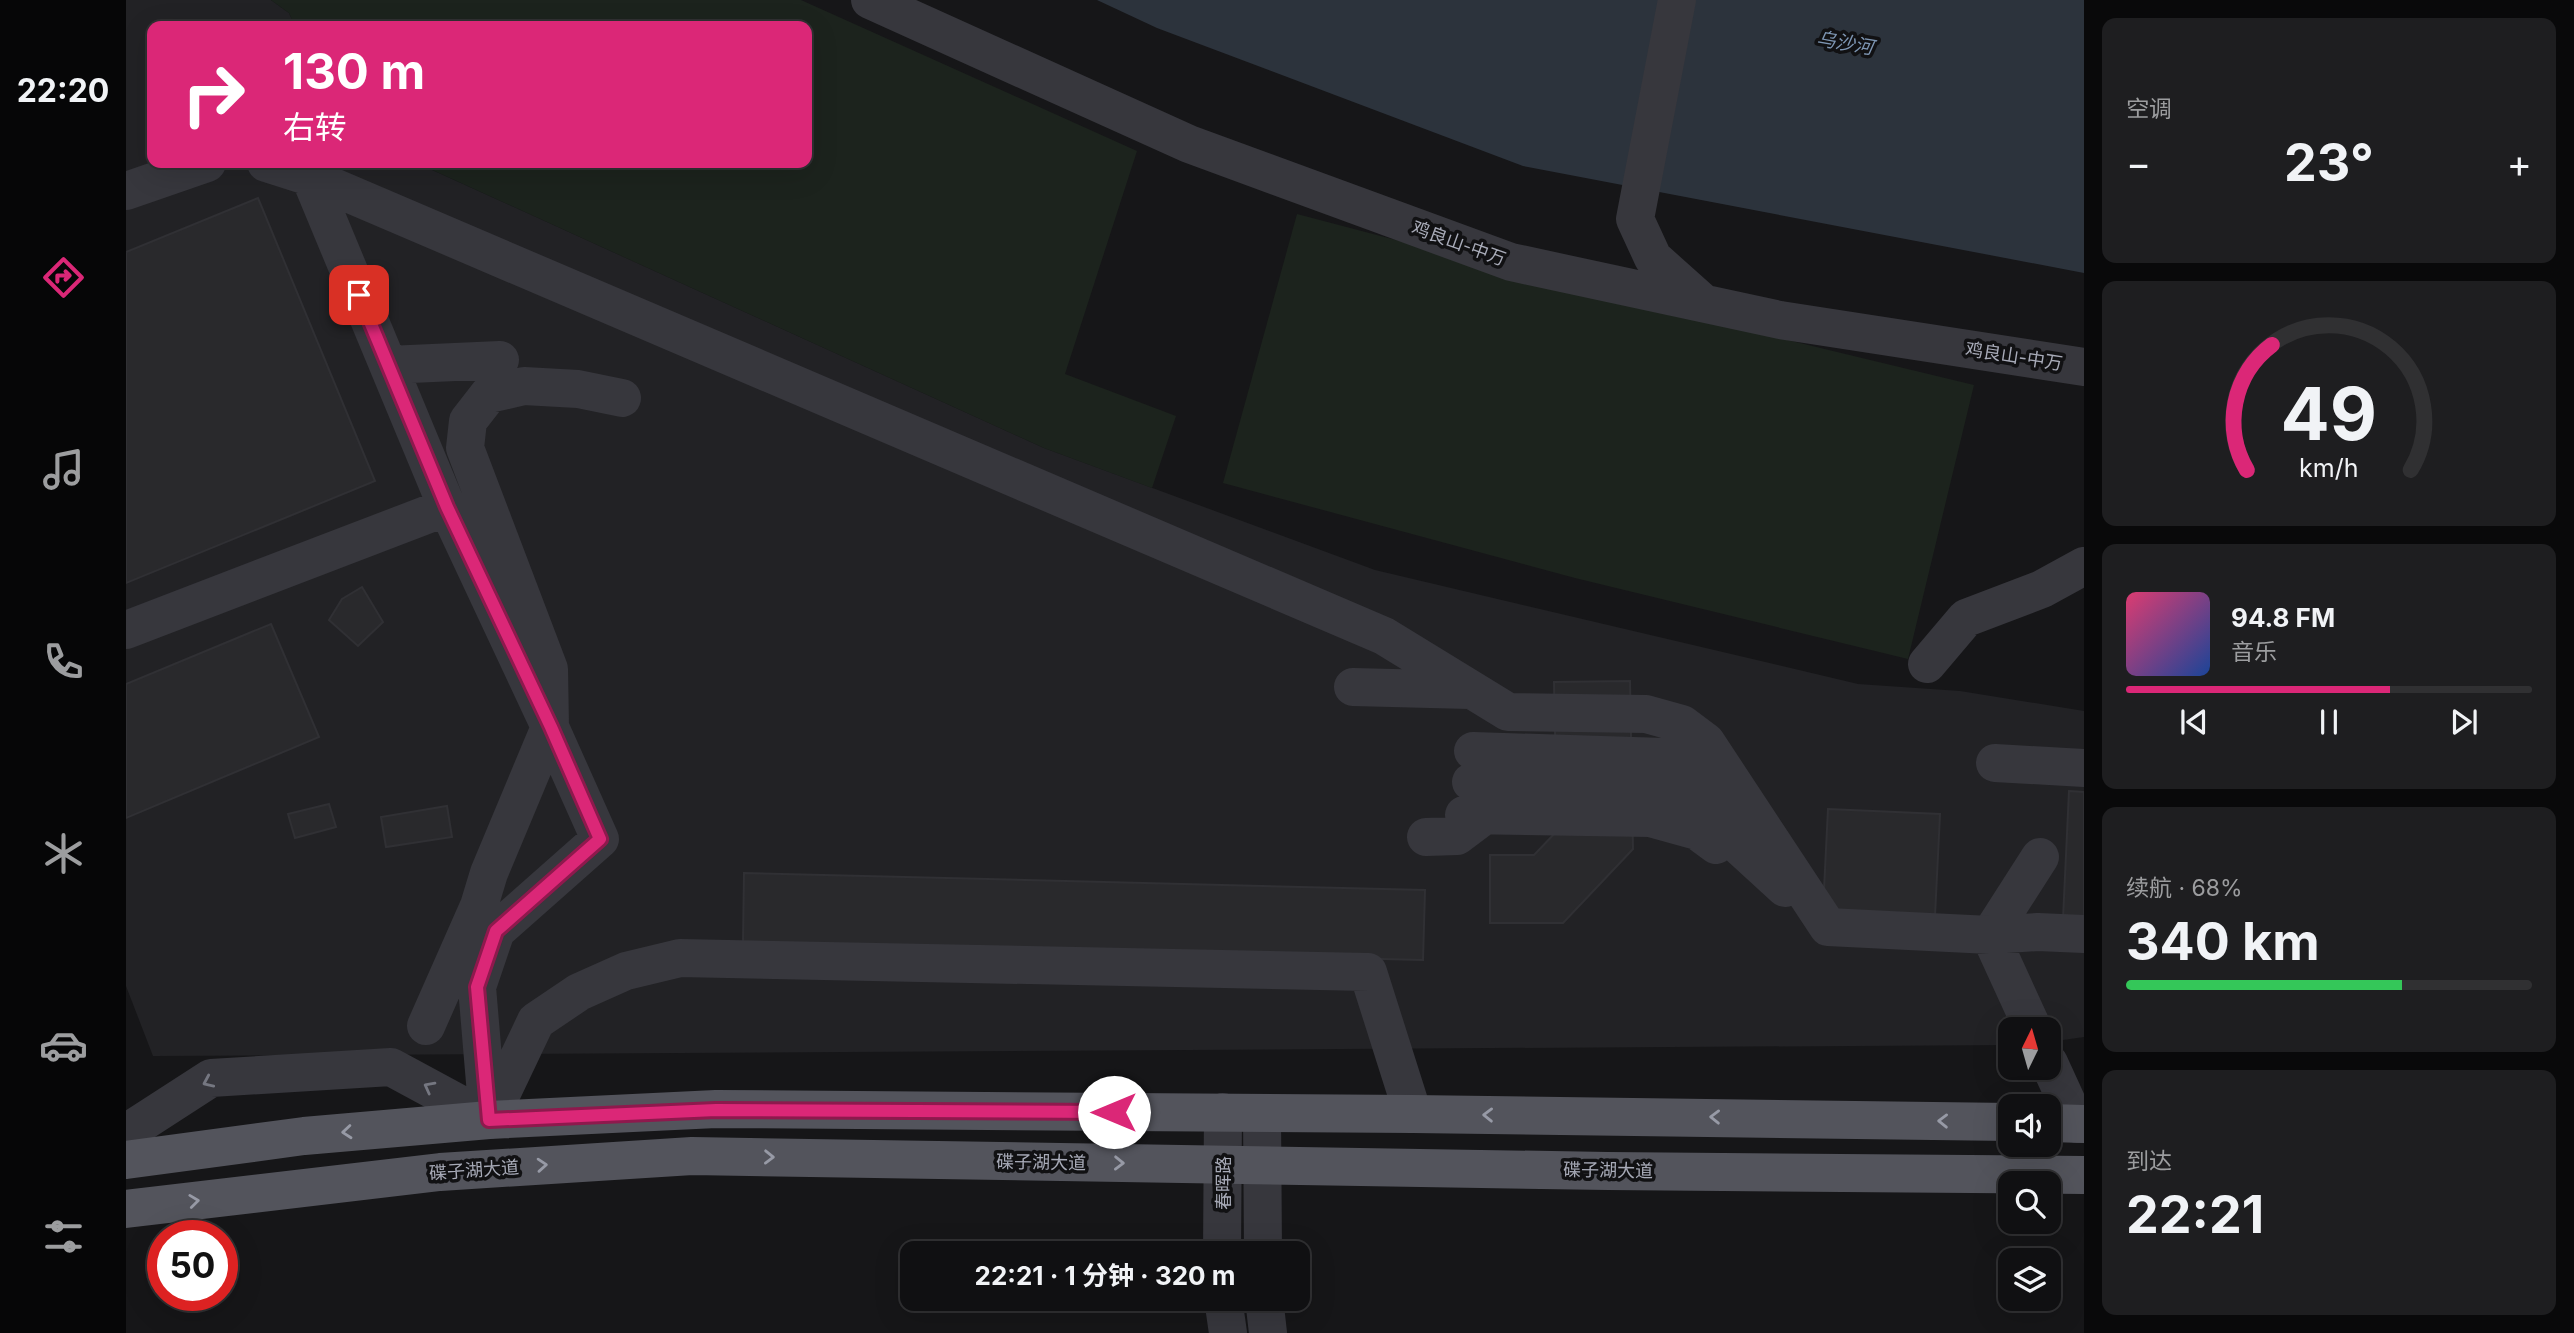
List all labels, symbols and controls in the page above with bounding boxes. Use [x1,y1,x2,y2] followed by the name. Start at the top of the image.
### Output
[1815,27,1879,60] water label: 乌沙河
[283,42,425,101] text: 130 m
[168,49,259,140] icon: right
[17,71,109,110] text: 22:20
[2126,95,2172,123] text: 空调
[283,108,347,147] text: 右转
[2284,131,2374,194] text: 23°
[2126,140,2151,186] text: −
[2507,140,2532,186] text: +
[1409,216,1509,270] street label: 鸡良山-中万
[39,253,88,302] icon: directions
[329,265,389,325] pin
[340,276,378,314] icon: arrive
[1964,338,2064,374] street label: 鸡良山-中万
[2281,369,2377,458] text: 49
[39,445,88,494] icon: music
[2299,452,2359,482] text: km/h
[2231,602,2335,633] text: 94.8 FM
[39,637,88,686] icon: phone
[2231,638,2277,666] text: 音乐
[2175,703,2213,741] icon: previous
[2310,703,2348,741] icon: pause
[2445,703,2483,741] icon: next
[39,829,88,878] icon: climate
[2126,874,2243,902] text: 续航 · 68%
[2126,910,2320,973] text: 340 km
[1998,1017,2062,1080] north arrow
[1998,1017,2061,1311] map controls
[39,1021,88,1070] icon: car
[203,1074,215,1088] one-way arrow
[1077,1075,1151,1149] position arrow
[423,1082,436,1096] one-way arrow
[1998,1094,2061,1157] button: sound
[1482,1107,1492,1123] one-way arrow
[1709,1109,1720,1125] one-way arrow
[1937,1113,1947,1129] one-way arrow
[342,1125,353,1140] one-way arrow
[2126,1147,2172,1175] text: 到达
[764,1149,775,1165] one-way arrow
[996,1151,1086,1173] street label: 碟子湖大道
[1114,1155,1125,1171] one-way arrow
[428,1156,520,1184] street label: 碟子湖大道
[1213,1156,1234,1210] street label: 春晖路
[537,1158,548,1173] one-way arrow
[1563,1159,1653,1181] street label: 碟子湖大道
[1998,1171,2061,1234] button: search
[2126,1183,2264,1246] text: 22:21
[189,1194,200,1209] one-way arrow
[39,1212,88,1261] icon: filters
[147,1220,238,1311] speed limit sign: 50
[1998,1248,2061,1311] button: layers
[975,1260,1235,1291] text: 22:21 · 1 分钟 · 320 m

